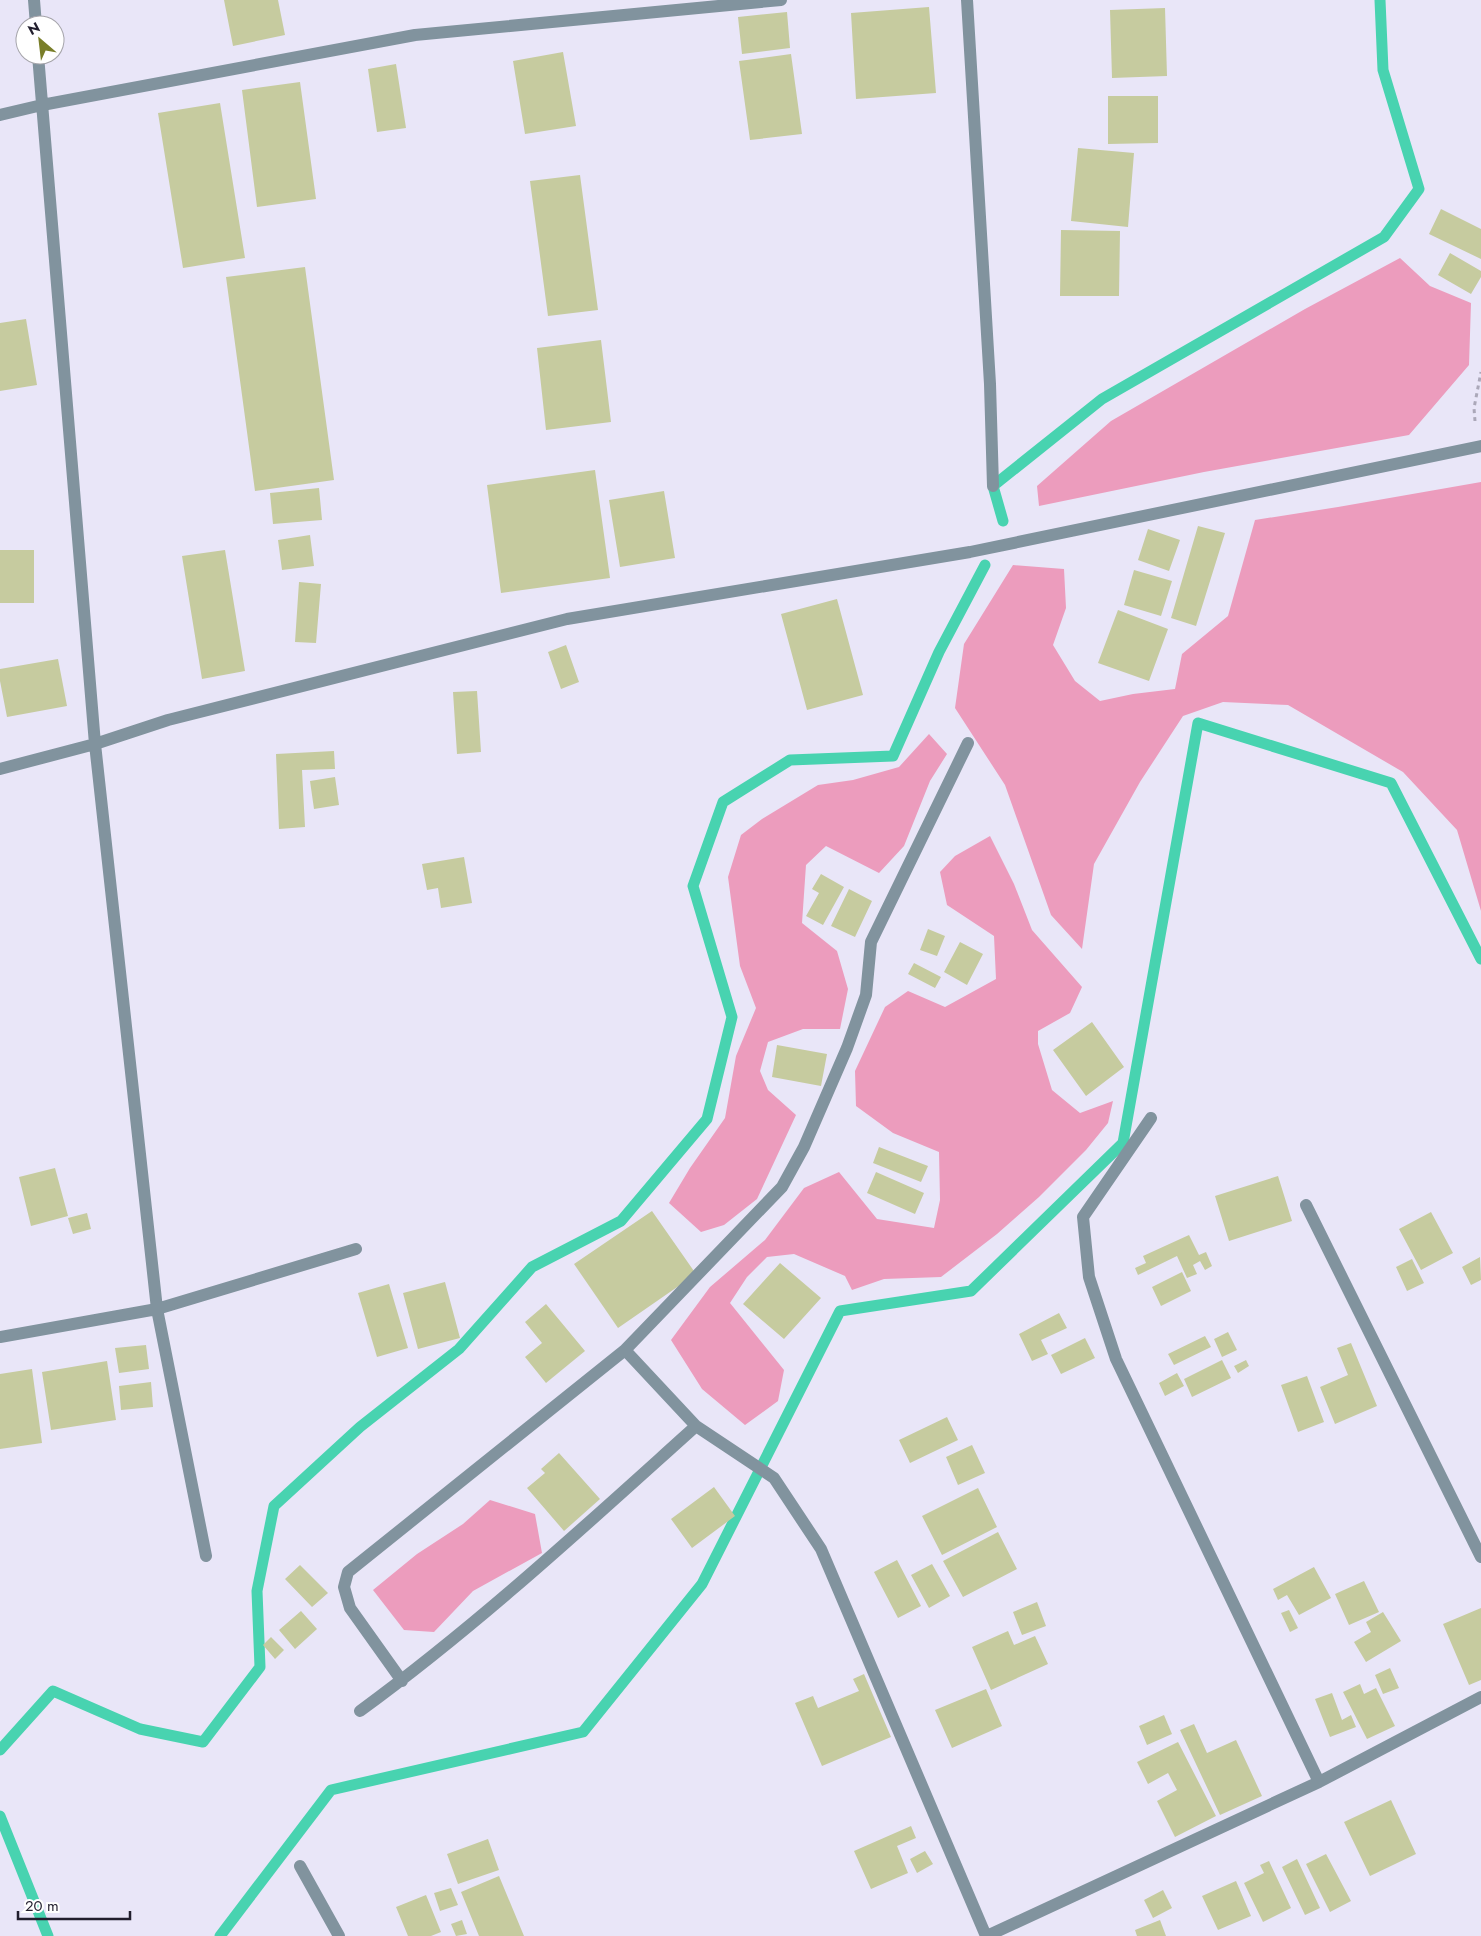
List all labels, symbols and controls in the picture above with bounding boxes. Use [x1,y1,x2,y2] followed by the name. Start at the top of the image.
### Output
[15,15,65,65] north arrow
[24,17,44,40] text: N
[18,1888,130,1920] scale bar
[25,1895,59,1917] text: 20 m

